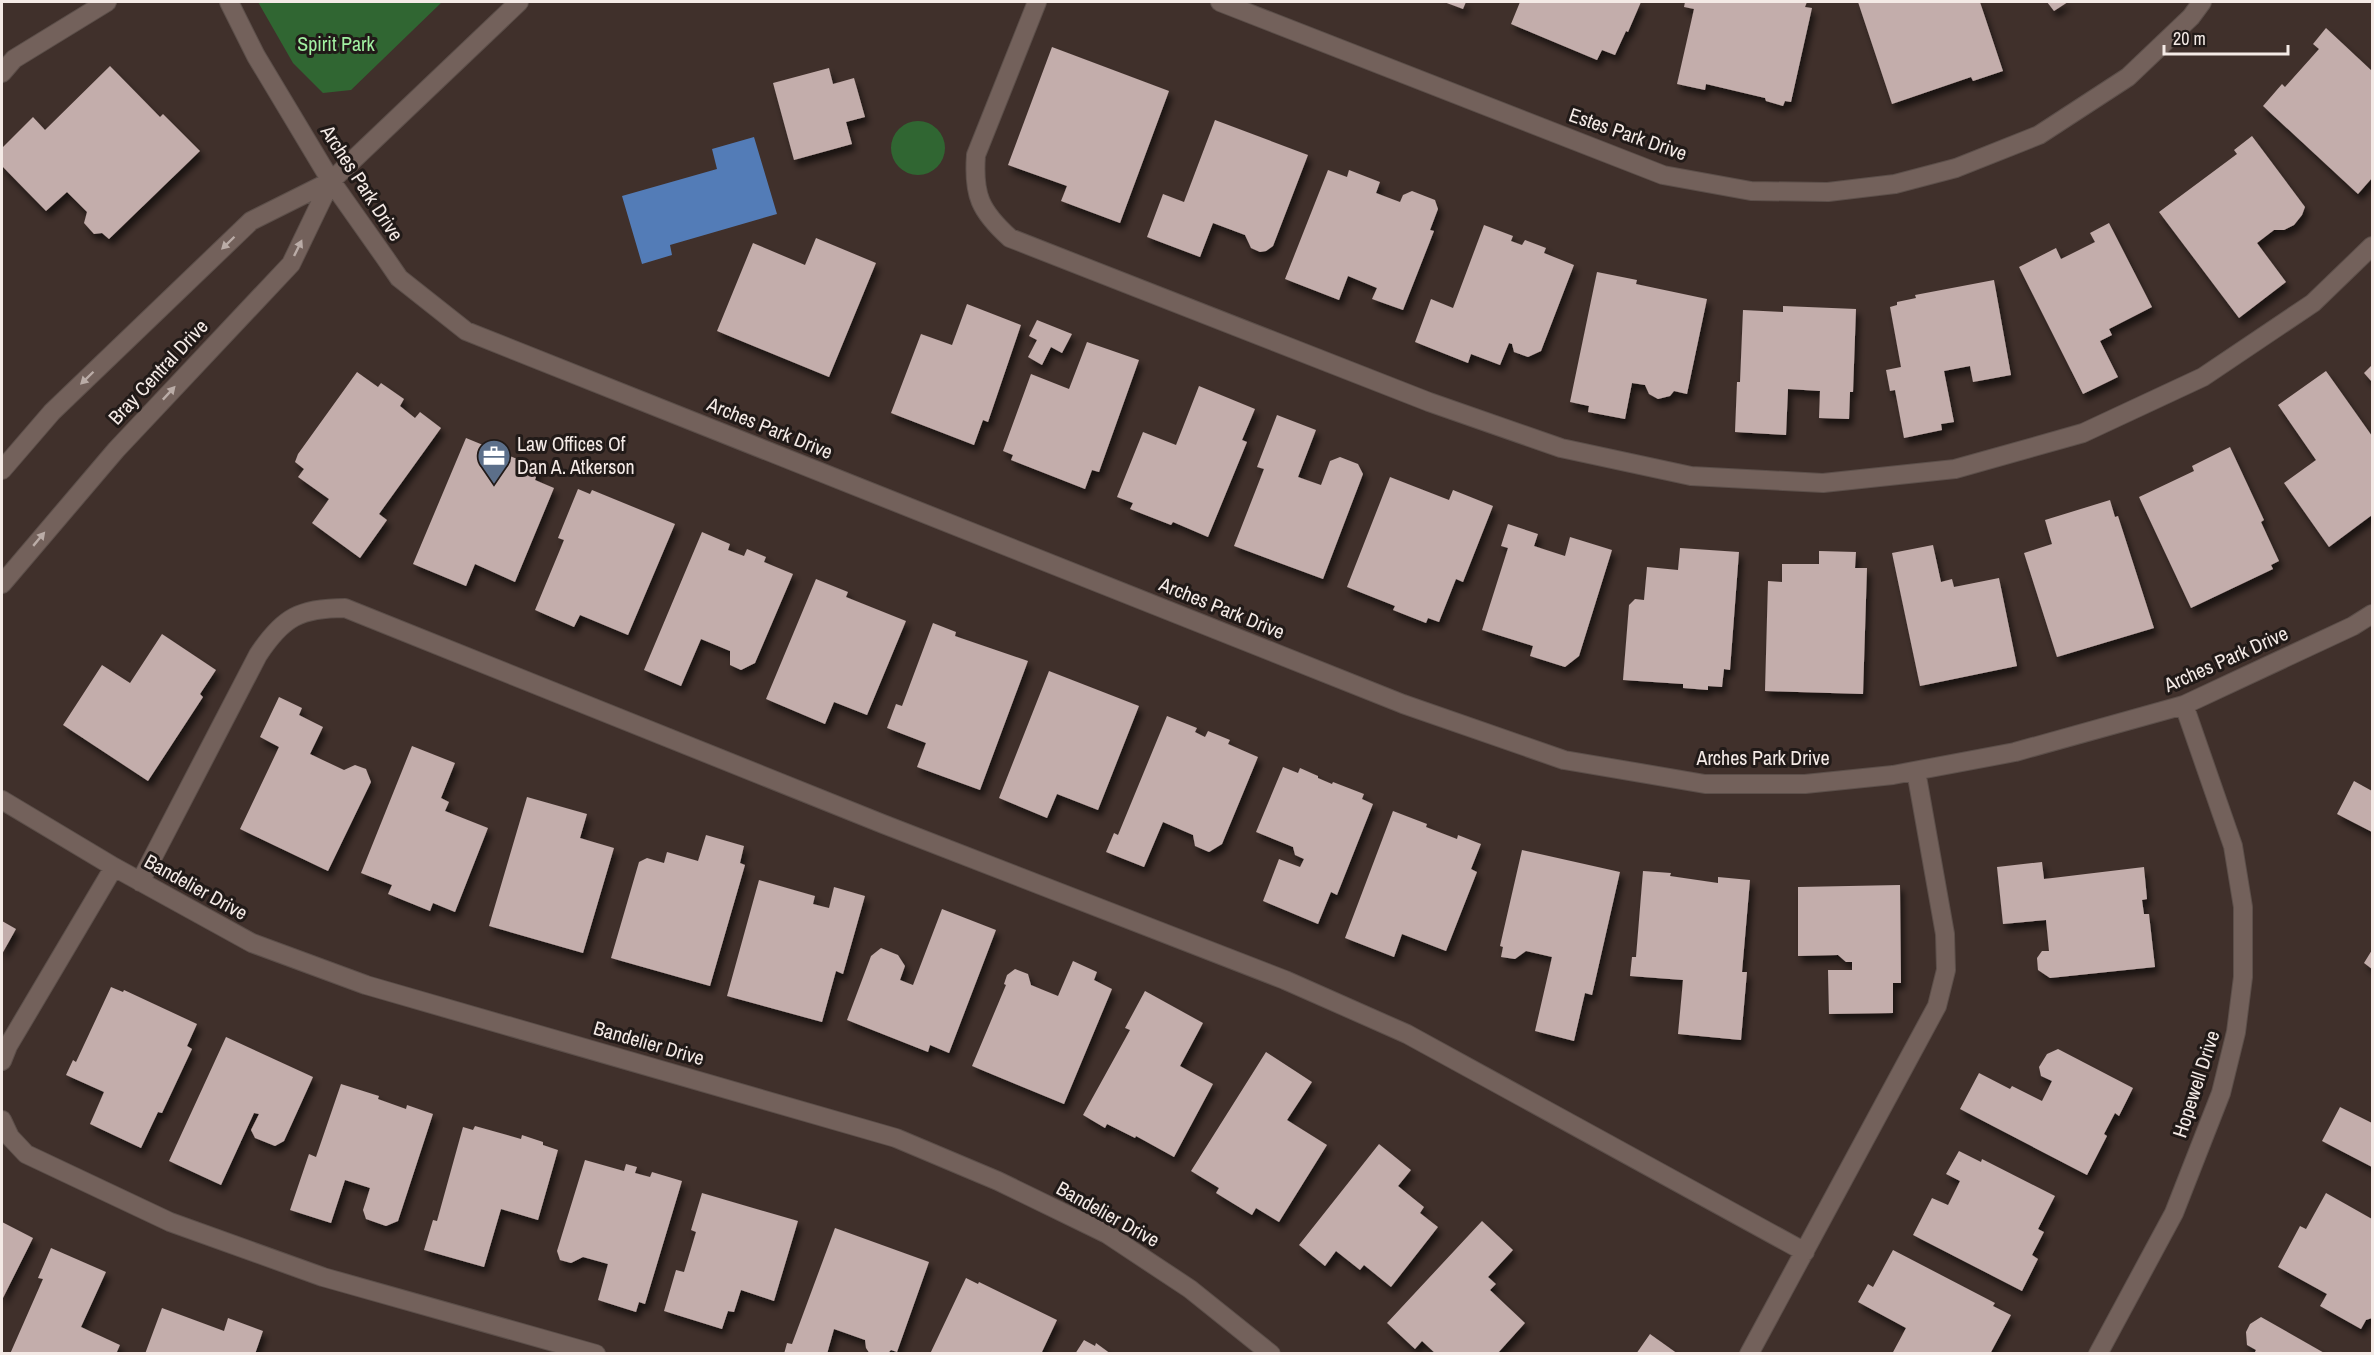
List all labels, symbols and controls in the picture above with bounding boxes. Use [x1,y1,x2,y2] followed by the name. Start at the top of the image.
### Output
[2164,18,2288,56] scale bar
[2173,26,2206,51] text: 20 m
[297,30,376,57] park label: Spirit Park
[1566,101,1691,166] street label: Estes Park Drive
[314,119,410,246] street label: Arches Park Drive
[221,236,235,250] one-way arrow
[293,240,303,257] one-way arrow
[102,313,214,430] street label: Bray Central Drive
[80,371,94,385] one-way arrow
[161,387,175,401] one-way arrow
[703,390,837,465] street label: Arches Park Drive
[517,430,635,480] place label: Law Offices Of Dan A. Atkerson
[476,438,512,485] office icon: Law Offices Of Dan A. Atkerson
[33,531,46,547] one-way arrow
[1155,570,1289,645] street label: Arches Park Drive
[2159,619,2292,698] street label: Arches Park Drive
[1695,744,1830,771] street label: Arches Park Drive
[140,847,253,926] street label: Bandelier Drive
[591,1014,708,1071] street label: Bandelier Drive
[2166,1027,2226,1141] street label: Hopewell Drive
[1052,1174,1165,1253] street label: Bandelier Drive

